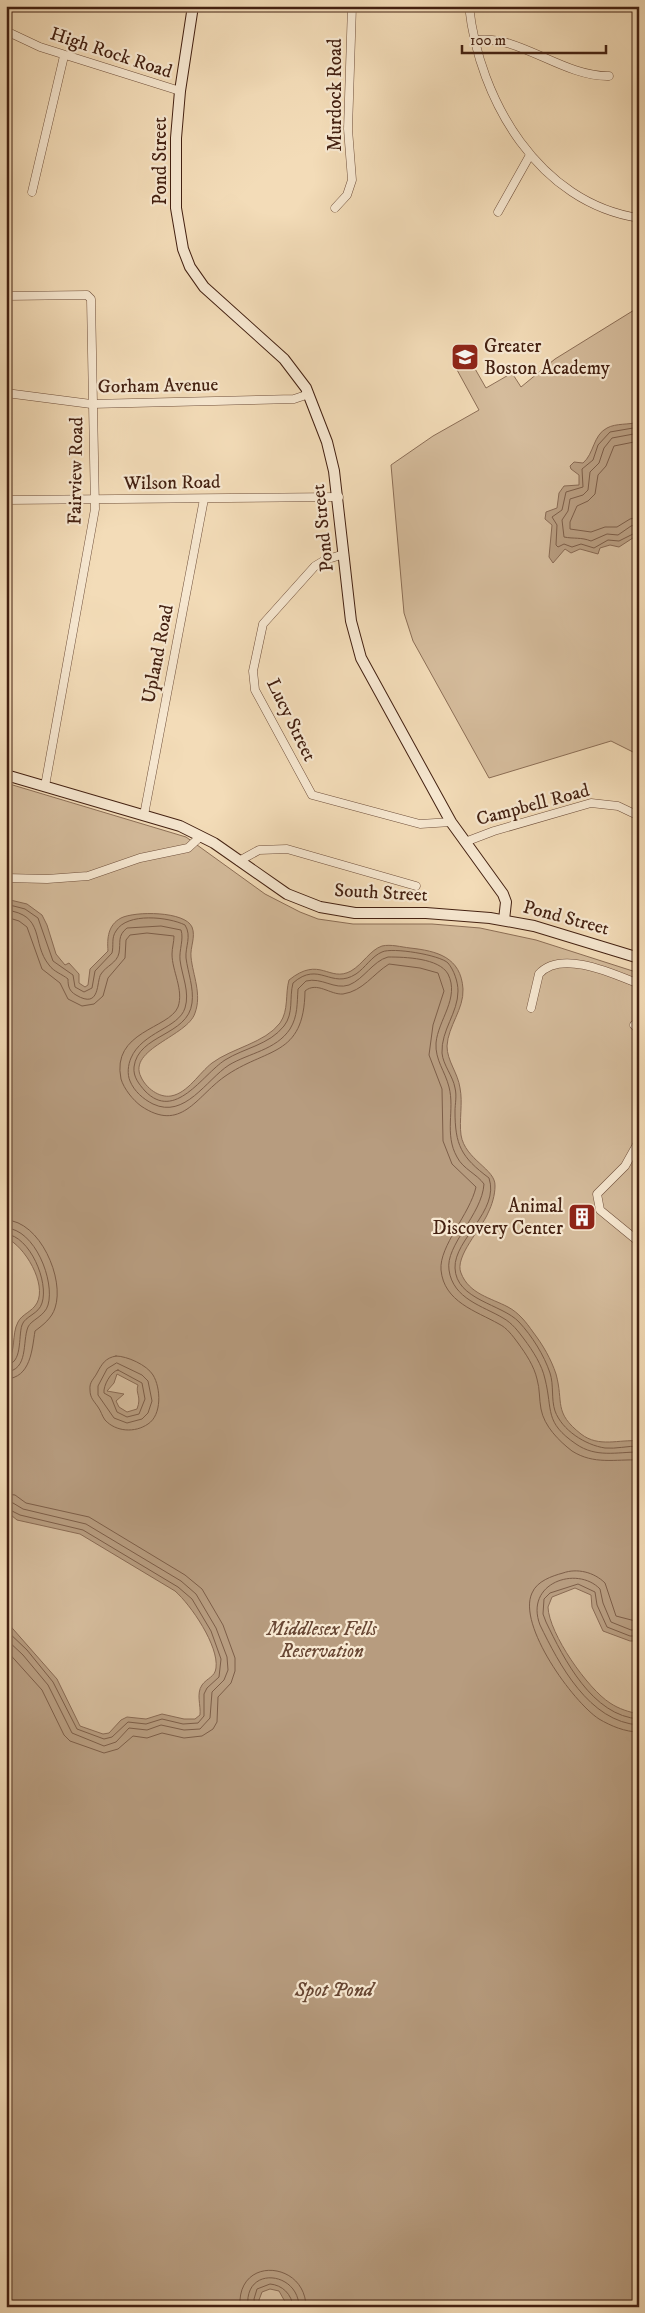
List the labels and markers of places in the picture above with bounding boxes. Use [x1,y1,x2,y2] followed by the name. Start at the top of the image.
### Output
[484,335,611,380] place label: Greater Boston Academy
[450,342,480,372] school or university icon: Greater Boston Academy
[432,1195,563,1240] place label: Animal Discovery Center
[567,1202,597,1232] building icon: Animal Discovery Center

